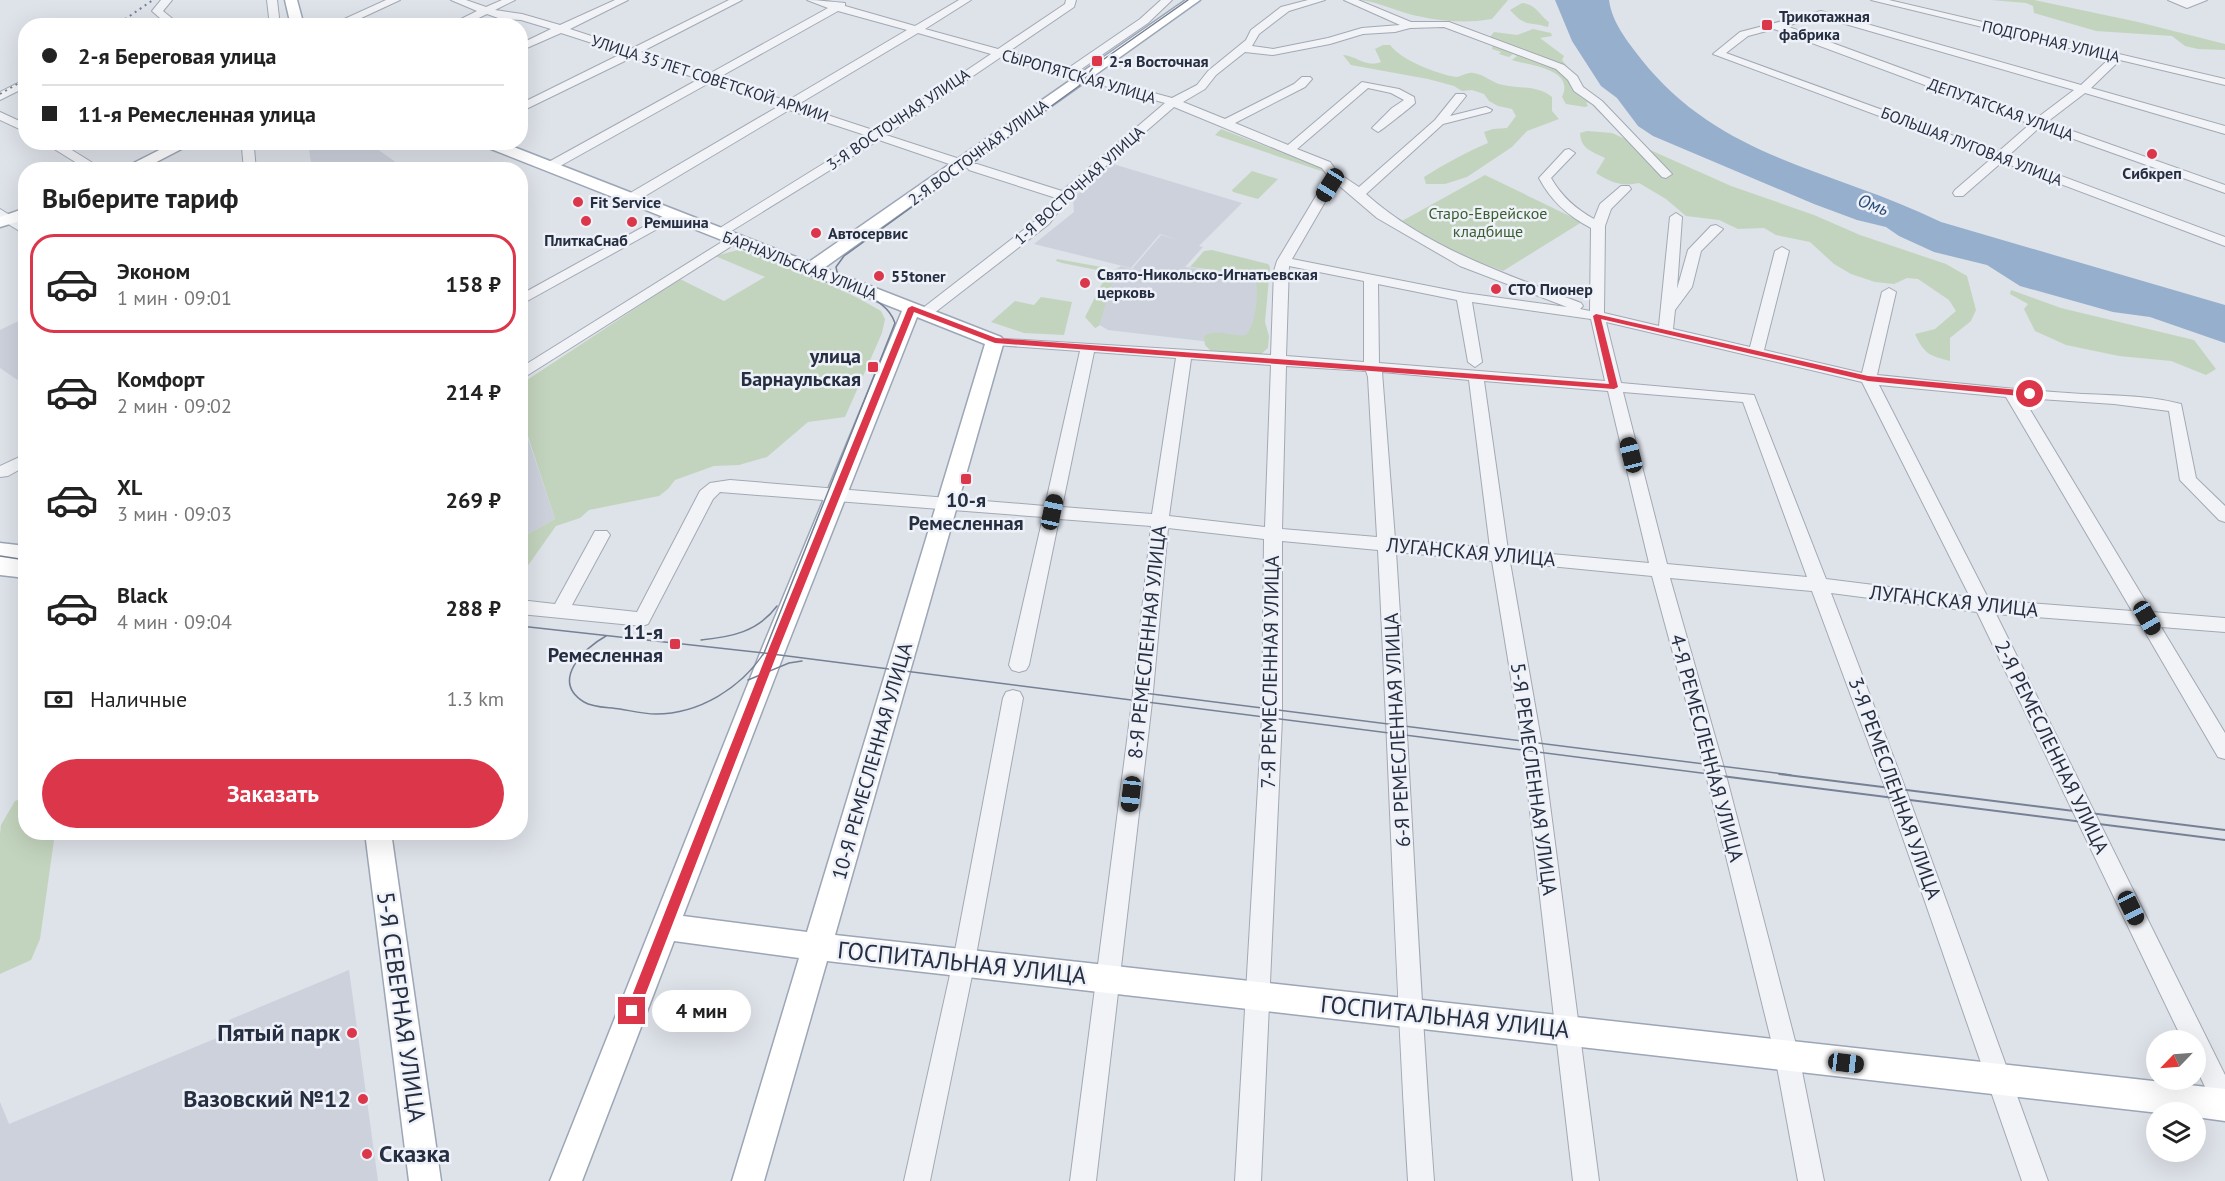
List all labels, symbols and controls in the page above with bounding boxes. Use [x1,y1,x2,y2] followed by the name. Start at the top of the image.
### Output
[1779,6,1870,44] place label: Трикотажная фабрика
[1980,15,2122,67] street label: ПОДГОРНАЯ УЛИЦА
[1760,18,1774,32] marker: Трикотажная фабрика
[589,30,831,126] street label: УЛИЦА 35 ЛЕТ СОВЕТСКОЙ АРМИИ
[78,42,276,70] text: 2-я Береговая улица
[1000,44,1159,108] street label: СЫРОПЯТСКАЯ УЛИЦА
[1109,51,1209,71] place label: 2-я Восточная
[1090,54,1104,68] marker: 2-я Восточная
[823,63,974,174] street label: 3-Я ВОСТОЧНАЯ УЛИЦА
[1925,73,2077,145] street label: ДЕПУТАТСКАЯ УЛИЦА
[904,94,1052,210] street label: 2-Я ВОСТОЧНАЯ УЛИЦА
[78,100,316,128] text: 11-я Ремесленная улица
[1878,102,2066,190] street label: БОЛЬШАЯ ЛУГОВАЯ УЛИЦА
[1010,121,1149,249] street label: 1-Я ВОСТОЧНАЯ УЛИЦА
[2145,147,2159,161] marker: Сибкреп
[2122,163,2182,183] place label: Сибкреп
[1313,165,1347,205] car
[42,181,238,215] text: Выберите тариф
[1855,188,1892,221] water label: Омь
[590,192,661,212] place label: Fit Service
[571,195,585,209] marker: Fit Service
[1429,203,1547,241] park label: Старо-Еврейское кладбище
[644,212,709,232] place label: Ремшина
[579,214,593,228] marker: ПлиткаСнаб
[625,215,639,229] marker: Ремшина
[828,223,908,243] place label: Автосервис
[720,226,881,304] street label: БАРНАУЛЬСКАЯ УЛИЦА
[809,226,823,240] marker: Автосервис
[544,230,628,250] place label: ПлиткаСнаб
[45,257,99,311] icon: car
[117,257,190,285] text: Эконом
[1097,264,1318,302] place label: Свято-Никольско-Игнатьевская церковь
[891,266,946,286] place label: 55toner
[872,269,886,283] marker: 55toner
[446,270,501,298] text: 158 ₽
[1078,276,1092,290] marker: Свято-Никольско-Игнатьевская церковь
[1508,279,1593,299] place label: СТО Пионер
[1489,282,1503,296] marker: СТО Пионер
[117,285,232,311] text: 1 мин · 09:01
[741,343,861,392] place label: улица Барнаульская
[866,360,880,374] marker: улица Барнаульская
[45,365,99,419] icon: car
[117,365,205,393] text: Комфорт
[446,378,501,406] text: 214 ₽
[2016,380,2043,407] route start
[117,393,232,419] text: 2 мин · 09:02
[1618,435,1644,475] car
[959,472,973,486] marker: 10-я Ремесленная
[45,473,99,527] icon: car
[117,473,142,501] text: XL
[446,486,501,514] text: 269 ₽
[908,487,1024,536] place label: 10-я Ремесленная
[1039,493,1065,531] car
[117,501,232,527] text: 3 мин · 09:03
[1122,524,1172,760] street label: 8-Я РЕМЕСЛЕННАЯ УЛИЦА
[1384,532,1557,572] street label: ЛУГАНСКАЯ УЛИЦА
[1255,555,1285,789] street label: 7-Я РЕМЕСЛЕННАЯ УЛИЦА
[1867,579,2040,623] street label: ЛУГАНСКАЯ УЛИЦА
[45,581,99,635] icon: car
[117,581,168,609] text: Black
[446,594,501,622] text: 288 ₽
[2130,598,2164,638] car
[117,609,232,635] text: 4 мин · 09:04
[1378,612,1416,848] street label: 6-Я РЕМЕСЛЕННАЯ УЛИЦА
[548,619,663,668] place label: 11-я Ремесленная
[1664,631,1750,865] street label: 4-Я РЕМЕСЛЕННАЯ УЛИЦА
[1989,636,2115,858] street label: 2-Я РЕМЕСЛЕННАЯ УЛИЦА
[668,637,682,651] marker: 11-я Ремесленная
[826,639,918,883] street label: 10-Я РЕМЕСЛЕННАЯ УЛИЦА
[1505,661,1563,897] street label: 5-Я РЕМЕСЛЕННАЯ УЛИЦА
[1843,673,1947,903] street label: 3-Я РЕМЕСЛЕННАЯ УЛИЦА
[42,683,75,716] icon: cash
[90,685,187,713] text: Наличные
[447,686,504,712] text: 1.3 km
[42,759,504,828] button: Заказать
[1120,775,1142,813] car
[2115,888,2147,928] car
[370,890,433,1124] street label: 5-Я СЕВЕРНАЯ УЛИЦА
[836,934,1088,991] street label: ГОСПИТАЛЬНАЯ УЛИЦА
[1319,988,1571,1045] street label: ГОСПИТАЛЬНАЯ УЛИЦА
[653,990,752,1032] callout: 4 мин
[618,997,645,1024] route end
[676,998,727,1024] text: 4 мин
[217,1017,340,1048] place label: Пятый парк
[345,1026,359,1040] marker: Пятый парк
[2146,1030,2206,1090] north arrow
[2146,1030,2206,1162] map controls
[1827,1052,1865,1074] car
[183,1083,351,1114] place label: Вазовский №12
[356,1092,370,1106] marker: Вазовский №12
[2146,1102,2206,1162] button: layers
[379,1138,450,1169] place label: Сказка
[360,1147,374,1161] marker: Сказка

